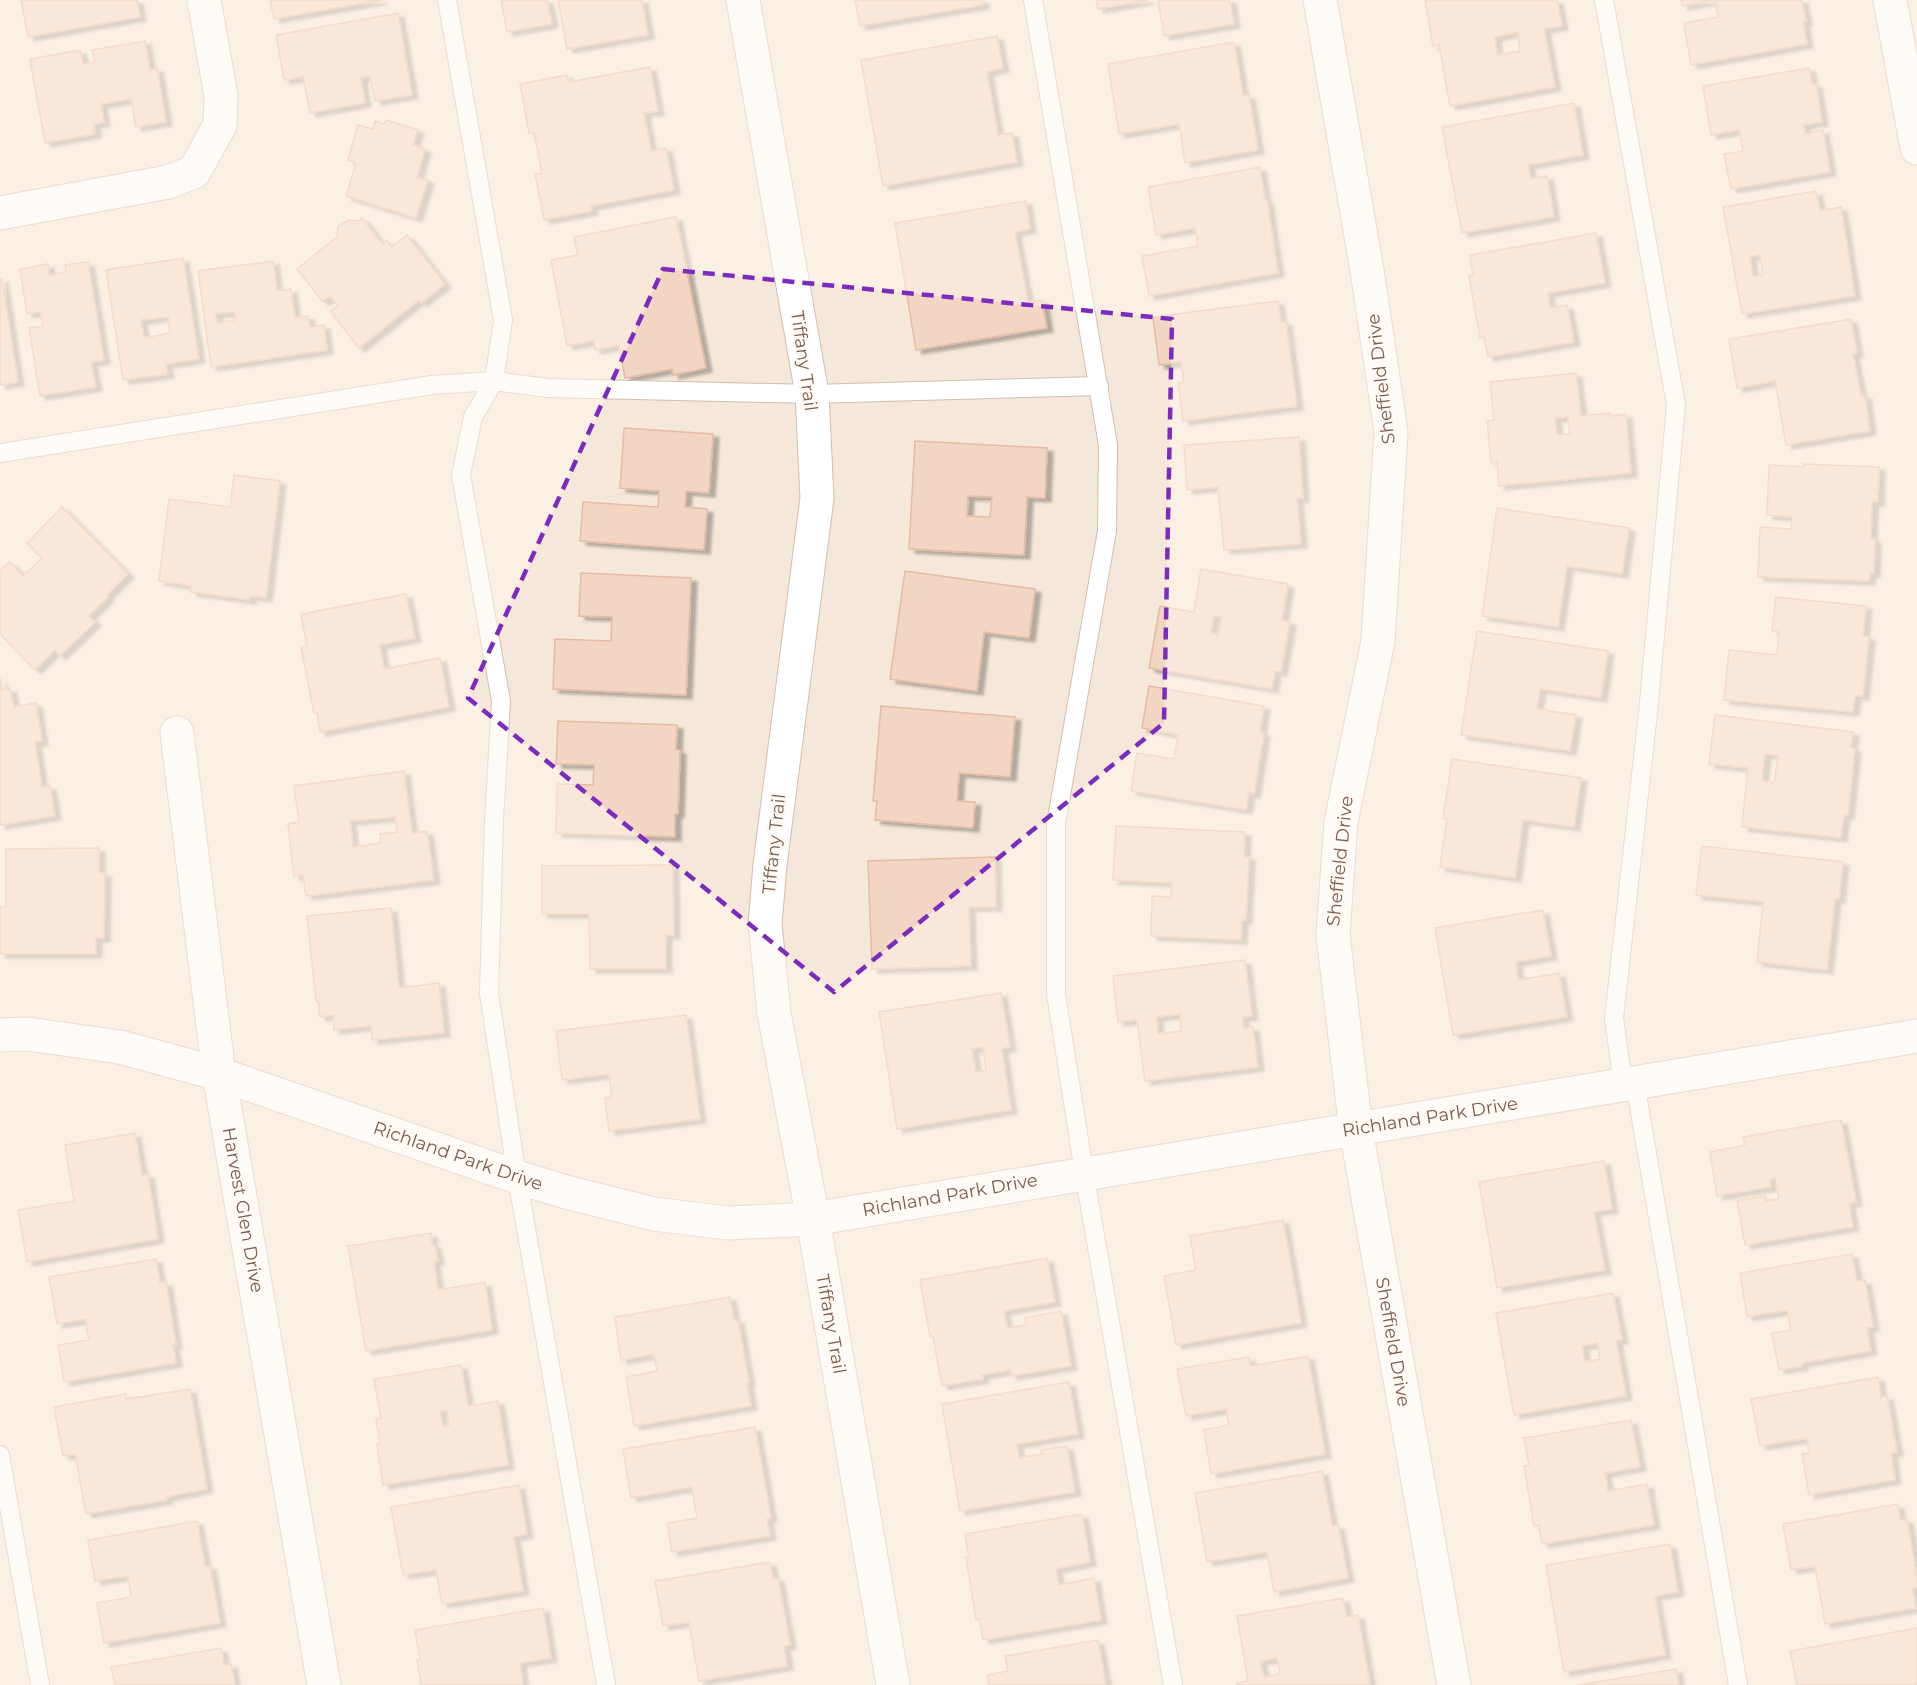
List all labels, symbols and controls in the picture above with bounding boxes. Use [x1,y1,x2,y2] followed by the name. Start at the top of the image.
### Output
[786,309,822,413] street label: Tiffany Trail
[1362,313,1400,445] street label: Sheffield Drive
[758,793,790,895] street label: Tiffany Trail
[1322,795,1358,927] street label: Sheffield Drive
[1341,1092,1520,1142] street label: Richland Park Drive
[370,1117,546,1195] street label: Richland Park Drive
[218,1126,268,1295] street label: Harvest Glen Drive
[861,1169,1039,1221] street label: Richland Park Drive
[811,1272,851,1376] street label: Tiffany Trail
[1371,1276,1415,1409] street label: Sheffield Drive

